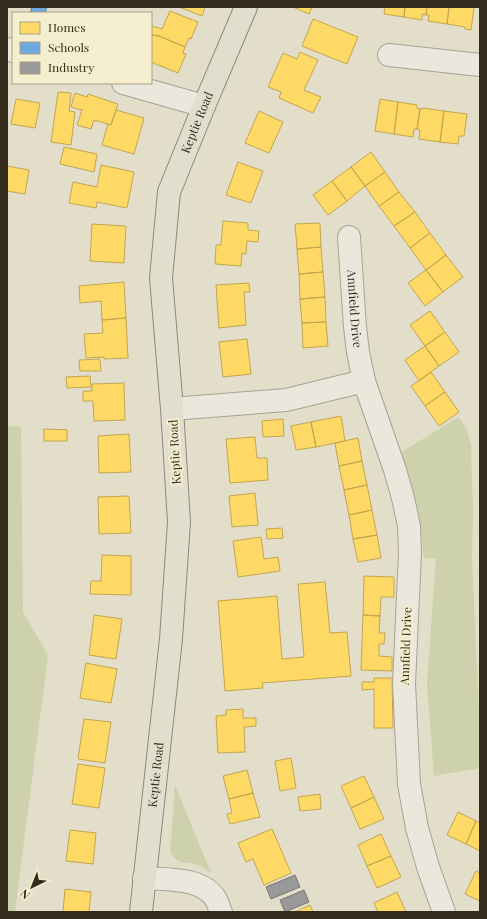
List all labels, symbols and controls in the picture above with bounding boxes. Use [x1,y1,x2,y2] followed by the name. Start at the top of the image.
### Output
[12,12,152,84] legend
[48,19,86,35] text: Homes
[48,39,89,55] text: Schools
[48,59,94,75] text: Industry
[177,89,216,155] street label: Keptie Road
[344,268,366,349] street label: Annfield Drive
[164,419,184,485] street label: Keptie Road
[396,607,414,686] street label: Annfield Drive
[144,741,167,808] street label: Keptie Road
[12,867,52,907] north arrow
[17,886,33,903] text: N

